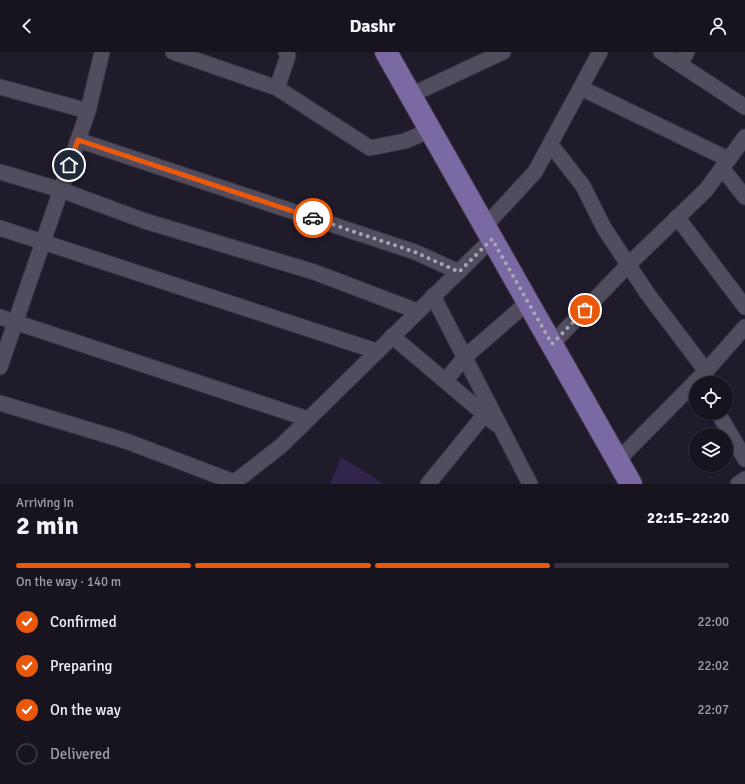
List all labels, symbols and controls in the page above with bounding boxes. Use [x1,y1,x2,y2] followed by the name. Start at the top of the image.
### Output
[16,15,38,37] icon: back
[350,15,395,37] text: Dashr
[707,15,729,37] icon: person
[52,148,86,182] pin
[58,154,80,176] icon: home
[293,198,333,238] courier
[302,207,324,229] icon: car
[568,293,602,327] pin
[574,299,596,321] icon: bag
[689,376,733,472] map controls
[689,376,733,420] button: locate
[689,428,733,472] button: layers
[16,495,74,511] text: Arriving in
[647,509,729,527] text: 22:15–22:20
[16,510,79,542] text: 2 min
[16,574,121,590] text: On the way · 140 m
[16,611,38,633] icon: check
[50,613,117,631] text: Confirmed
[697,614,729,630] text: 22:00
[16,655,38,677] icon: check
[50,657,113,675] text: Preparing
[697,658,729,674] text: 22:02
[16,699,38,721] icon: check
[50,701,121,719] text: On the way
[697,702,729,718] text: 22:07
[50,745,110,763] text: Delivered

